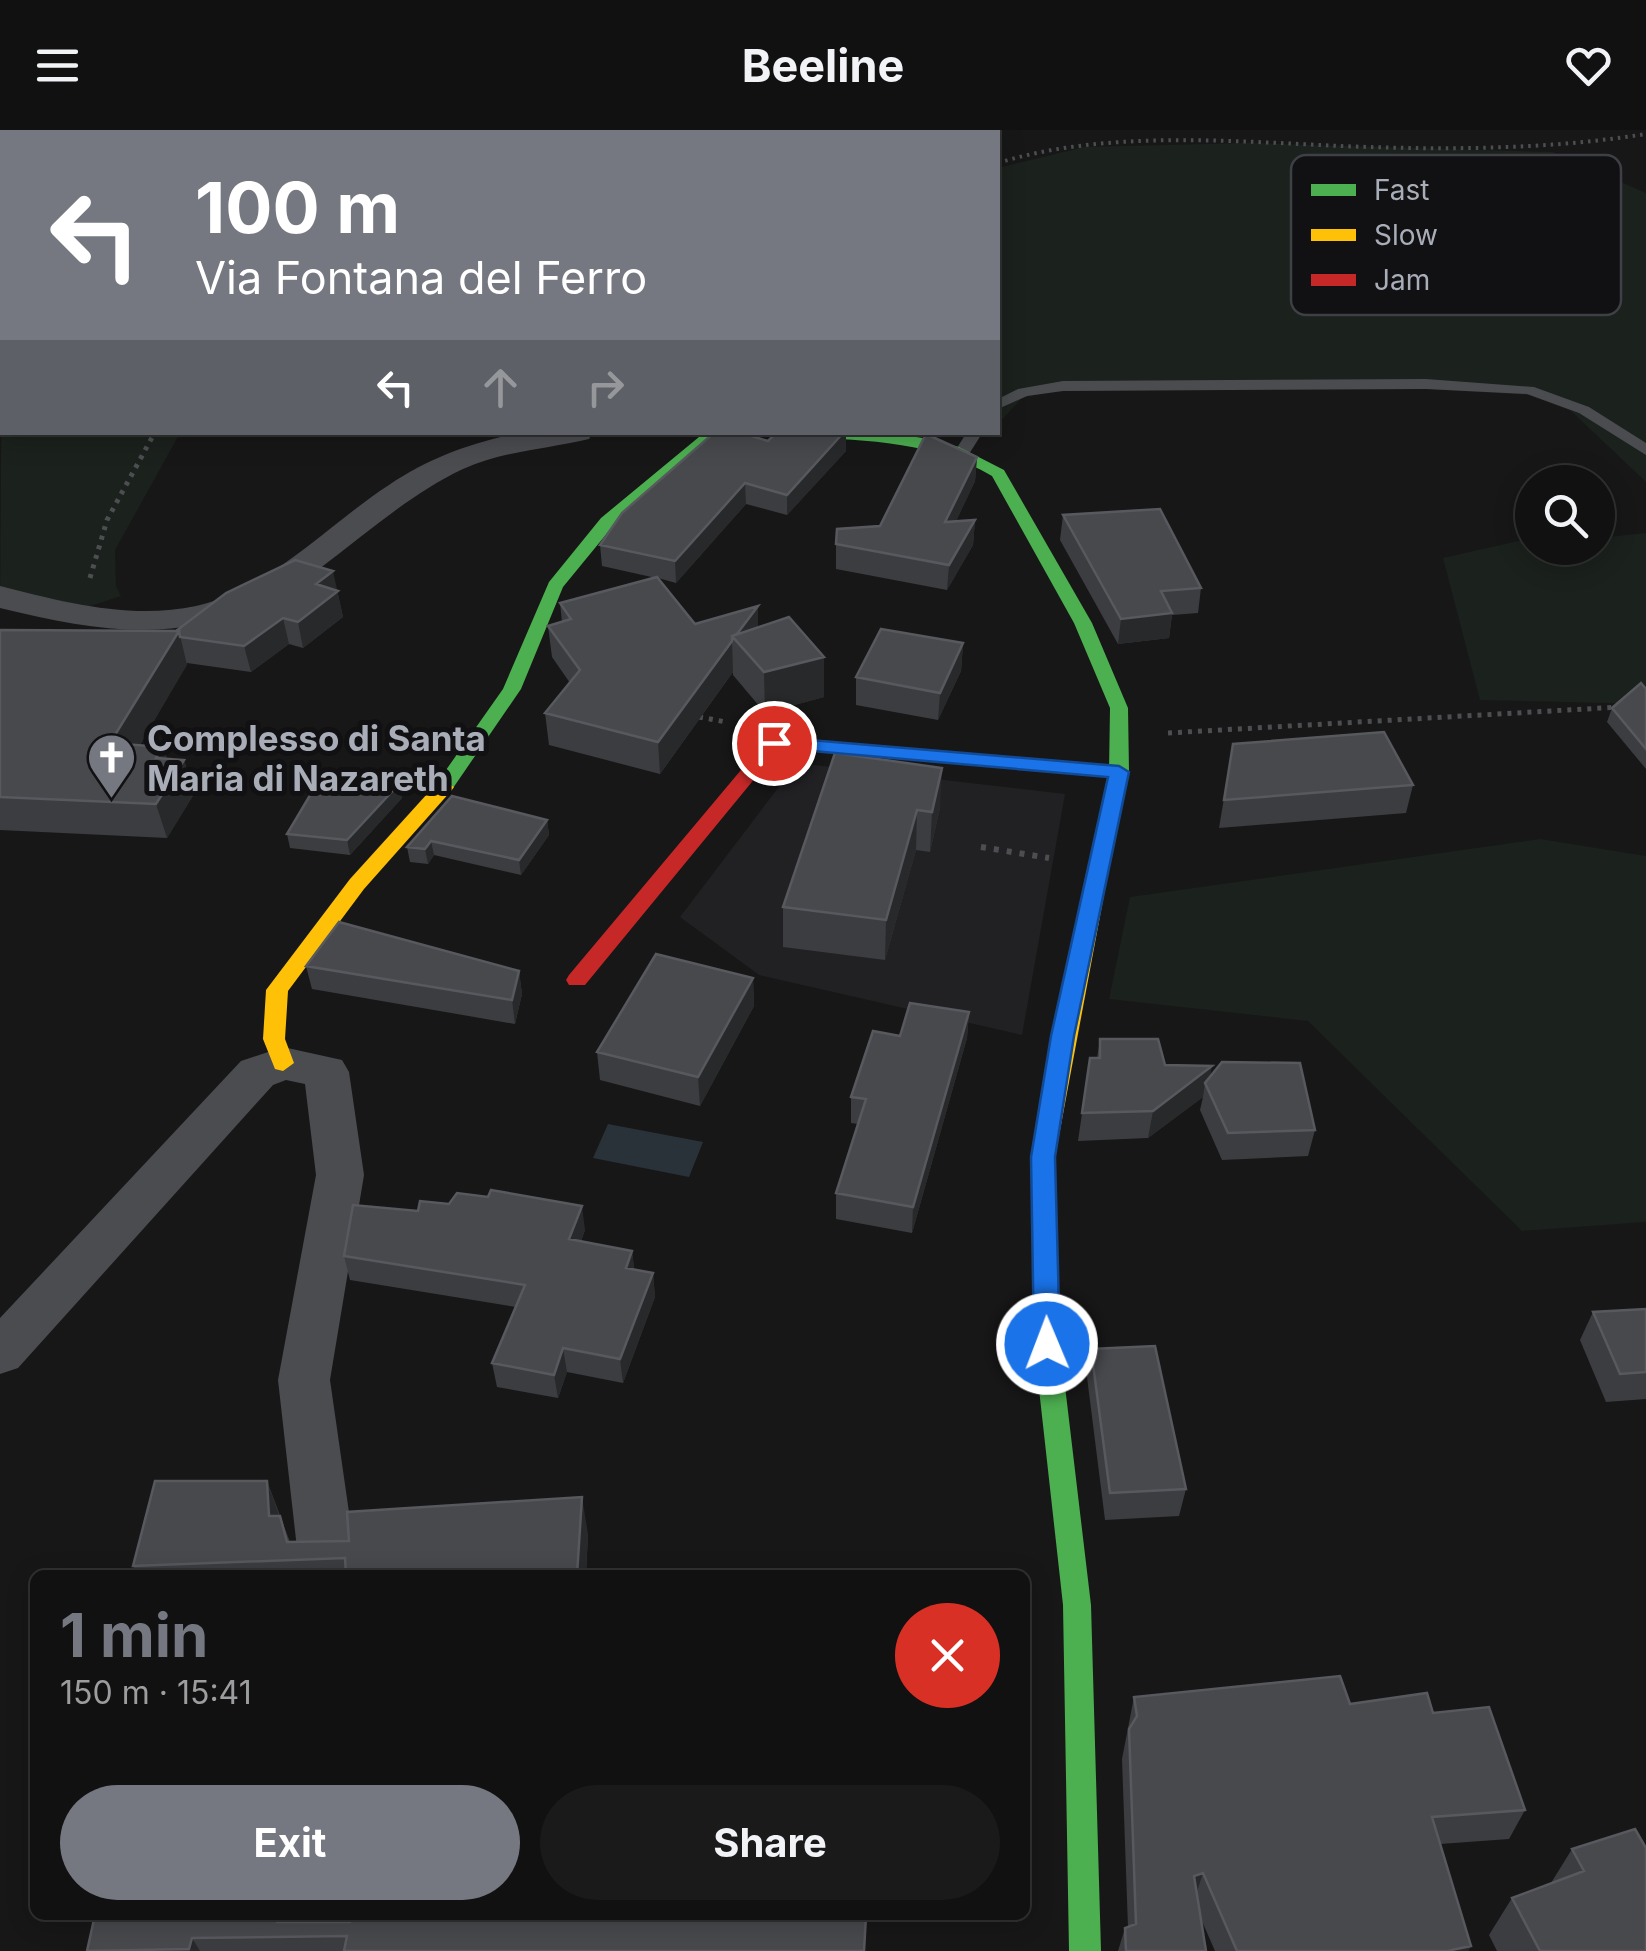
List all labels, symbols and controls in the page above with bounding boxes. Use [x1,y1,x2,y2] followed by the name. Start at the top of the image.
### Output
[30,38,85,93] icon: menu
[742,38,904,93] text: Beeline
[1561,38,1616,93] icon: heart
[1291,155,1621,315] legend
[195,165,400,250] text: 100 m
[30,170,160,300] icon: left
[1374,173,1430,207] text: Fast
[1374,218,1438,252] text: Slow
[195,250,647,305] text: Via Fontana del Ferro
[1374,263,1430,297] text: Jam
[368,360,423,415] icon: left
[473,360,528,415] icon: ahead
[578,360,633,415] icon: right
[1515,465,1615,565] map controls
[1515,465,1615,565] button: search
[732,701,817,786] pin
[747,716,802,771] icon: arrive
[147,717,486,799] place label: Complesso di Santa Maria di Nazareth
[86,732,138,800] church icon: Complesso di Santa Maria di Nazareth
[995,1292,1099,1396] position arrow
[60,1599,208,1671] text: 1 min
[895,1603,1000,1708] button: close
[60,1673,252,1712] text: 150 m · 15:41
[60,1785,520,1900] button: Exit
[540,1785,1000,1900] button: Share

